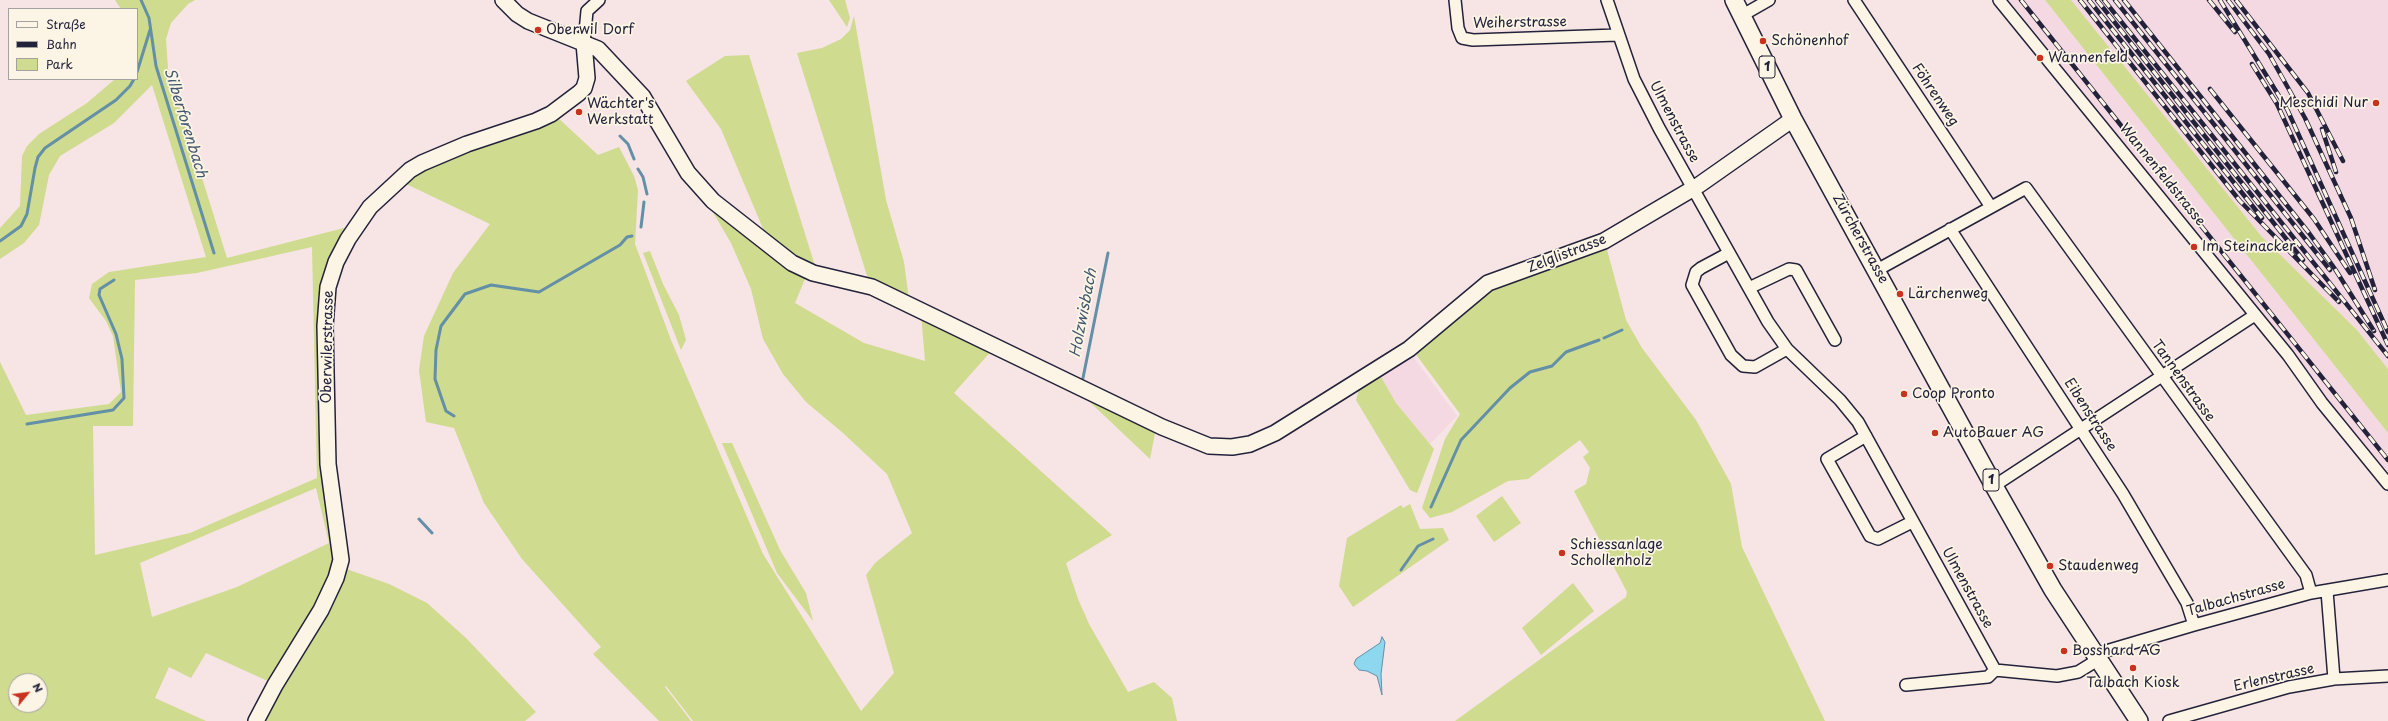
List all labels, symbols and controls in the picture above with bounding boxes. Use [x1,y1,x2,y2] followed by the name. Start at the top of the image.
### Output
[8,8,138,80] legend
[1473,14,1567,32] street label: Weiherstrasse
[46,15,86,33] text: Straße
[546,22,634,38] place label: Oberwil Dorf
[533,25,543,35] marker: Oberwil Dorf
[1771,33,1848,49] place label: Schönenhof
[46,35,77,53] text: Bahn
[1758,36,1768,46] marker: Schönenhof
[2048,50,2128,66] place label: Wannenfeld
[2035,53,2045,63] marker: Wannenfeld
[46,55,73,73] text: Park
[1759,56,1775,78] road number: 1
[1908,60,1962,130] street label: Föhrenweg
[160,66,210,180] water label: Silberforenbach
[1645,78,1703,166] street label: Ulmenstrasse
[2279,95,2368,111] place label: Meschidi Nur
[587,96,654,128] place label: Wächter's Werkstatt
[2371,98,2381,108] marker: Meschidi Nur
[574,107,584,117] marker: Wächter's Werkstatt
[2116,120,2208,230] street label: Wannenfeldstrasse
[1828,191,1892,287] street label: Zürcherstrasse
[1525,231,1609,277] street label: Zelglistrasse
[2202,239,2296,255] place label: Im Steinacker
[2189,242,2199,252] marker: Im Steinacker
[1067,267,1101,359] water label: Holzwisbach
[1908,286,1988,302] place label: Lärchenweg
[1895,289,1905,299] marker: Lärchenweg
[319,290,337,404] street label: Oberwilerstrasse
[2148,337,2218,425] street label: Tannenstrasse
[2060,375,2120,455] street label: Eibenstrasse
[1912,386,1995,402] place label: Coop Pronto
[1899,389,1909,399] marker: Coop Pronto
[1943,425,2044,441] place label: AutoBauer AG
[1930,428,1940,438] marker: AutoBauer AG
[1983,469,1999,491] road number: 1
[1570,537,1663,570] place label: Schiessanlage Schollenholz
[1938,544,1996,632] street label: Ulmenstrasse
[1557,548,1567,558] marker: Schiessanlage Schollenholz
[2058,558,2139,574] place label: Staudenweg
[2045,561,2055,571] marker: Staudenweg
[2185,576,2287,620] street label: Talbachstrasse
[2072,643,2161,659] place label: Bosshard AG
[2059,646,2069,656] marker: Bosshard AG
[2232,661,2316,695] street label: Erlenstrasse
[2128,663,2138,673] marker: Talbach Kiosk
[8,673,48,713] north arrow
[2086,675,2180,691] place label: Talbach Kiosk
[29,679,48,695] text: N

